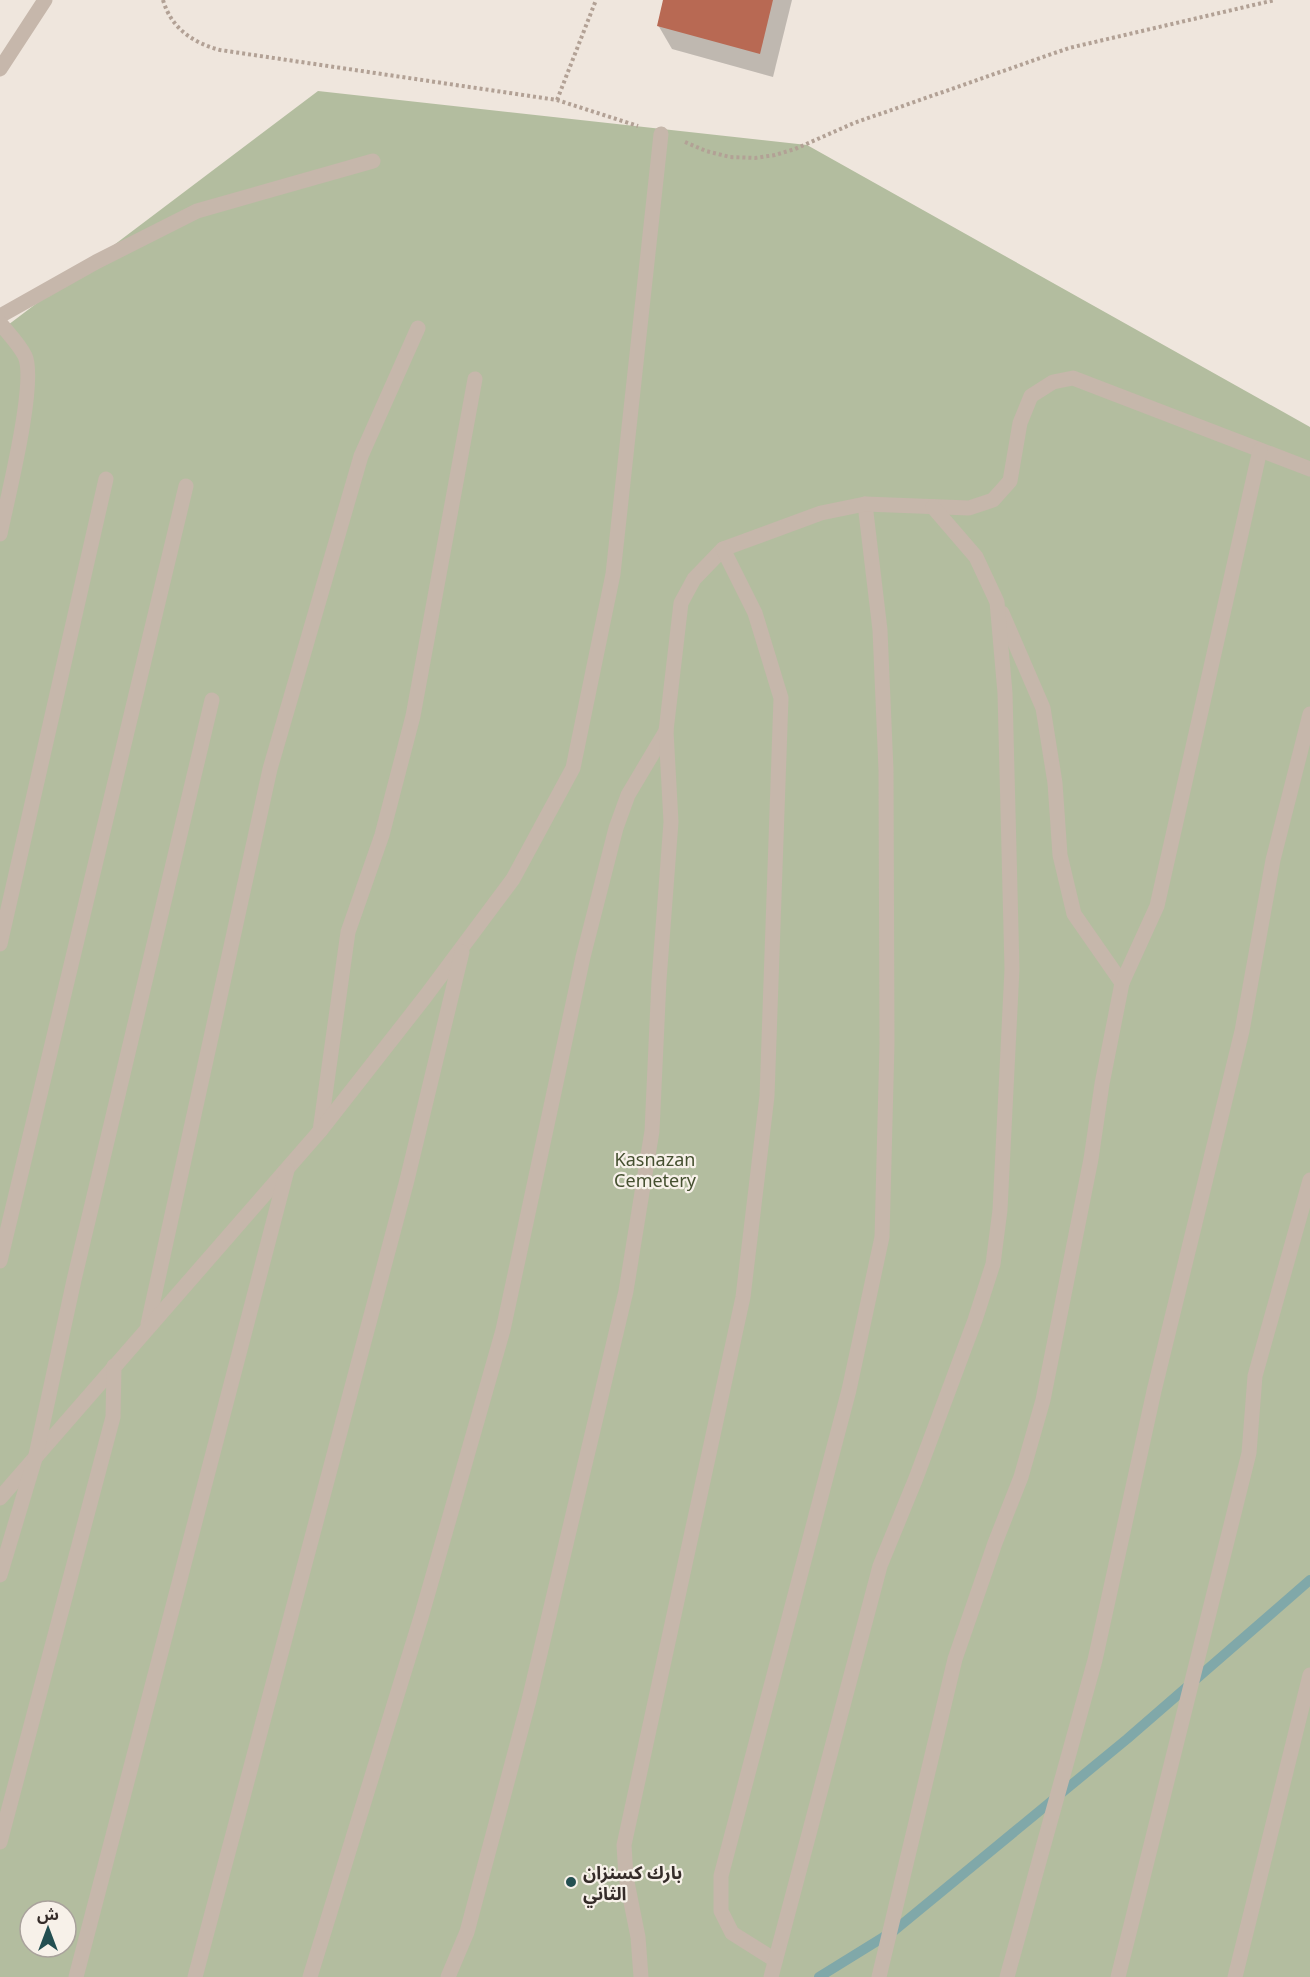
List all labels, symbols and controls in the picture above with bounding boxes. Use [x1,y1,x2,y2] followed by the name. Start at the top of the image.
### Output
[614,1147,697,1192] park label: Kasnazan Cemetery
[583,1860,682,1908] place label: بارك كسنزان الثاني
[564,1875,578,1889] marker: بارك كسنزان الثاني
[18,1899,78,1959] north arrow
[37,1903,59,1925] text: ش

